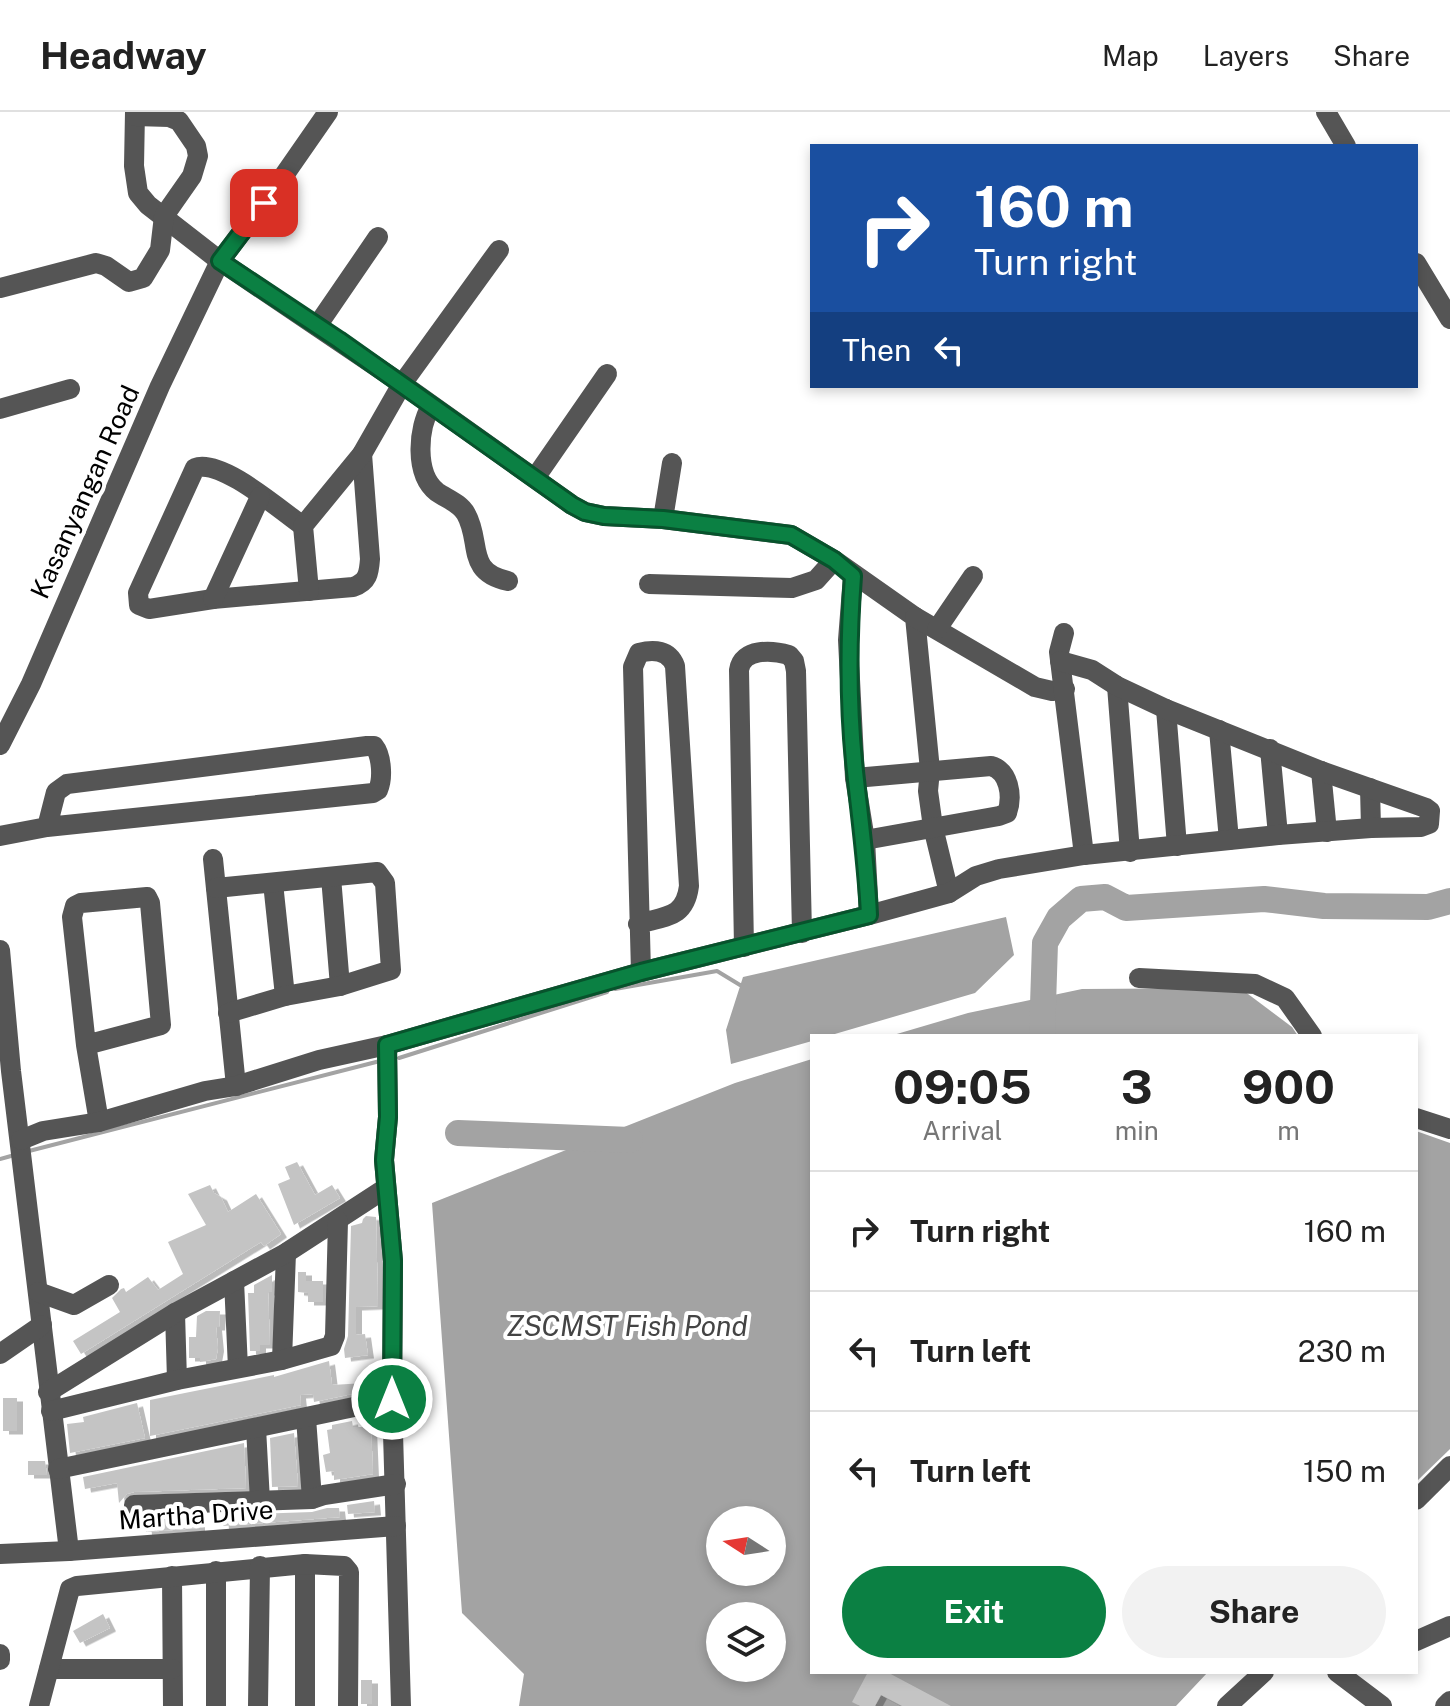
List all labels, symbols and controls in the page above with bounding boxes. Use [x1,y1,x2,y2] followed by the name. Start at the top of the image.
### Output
[40,33,207,78] text: Headway
[1102,39,1159,72] text: Map
[1203,39,1289,72] text: Layers
[1333,39,1410,72] text: Share
[230,169,298,237] pin
[974,174,1134,240] text: 160 m
[842,176,946,280] icon: right
[242,181,286,225] icon: arrive
[974,241,1137,283] text: Turn right
[927,328,971,372] icon: left
[842,332,911,368] text: Then
[24,380,145,603] street label: Kasanyangan Road
[893,1058,1032,1115] text: 09:05
[1121,1058,1153,1115] text: 3
[1242,1058,1335,1115] text: 900
[922,1115,1002,1146] text: Arrival
[1115,1115,1159,1146] text: min
[1277,1115,1300,1146] text: m
[842,1209,886,1253] icon: right
[910,1213,1050,1249] text: Turn right
[1304,1213,1386,1249] text: 160 m
[506,1309,748,1342] water label: ZSCMST Fish Pond
[842,1329,886,1373] icon: left
[910,1333,1031,1369] text: Turn left
[1298,1333,1386,1369] text: 230 m
[350,1357,434,1441] position arrow
[842,1449,886,1493] icon: left
[910,1453,1031,1489] text: Turn left
[1303,1453,1386,1489] text: 150 m
[118,1494,274,1535] street label: Martha Drive
[706,1506,786,1586] north arrow
[706,1506,786,1682] map controls
[842,1566,1106,1658] button: Exit
[1122,1566,1386,1658] button: Share
[706,1602,786,1682] button: layers

